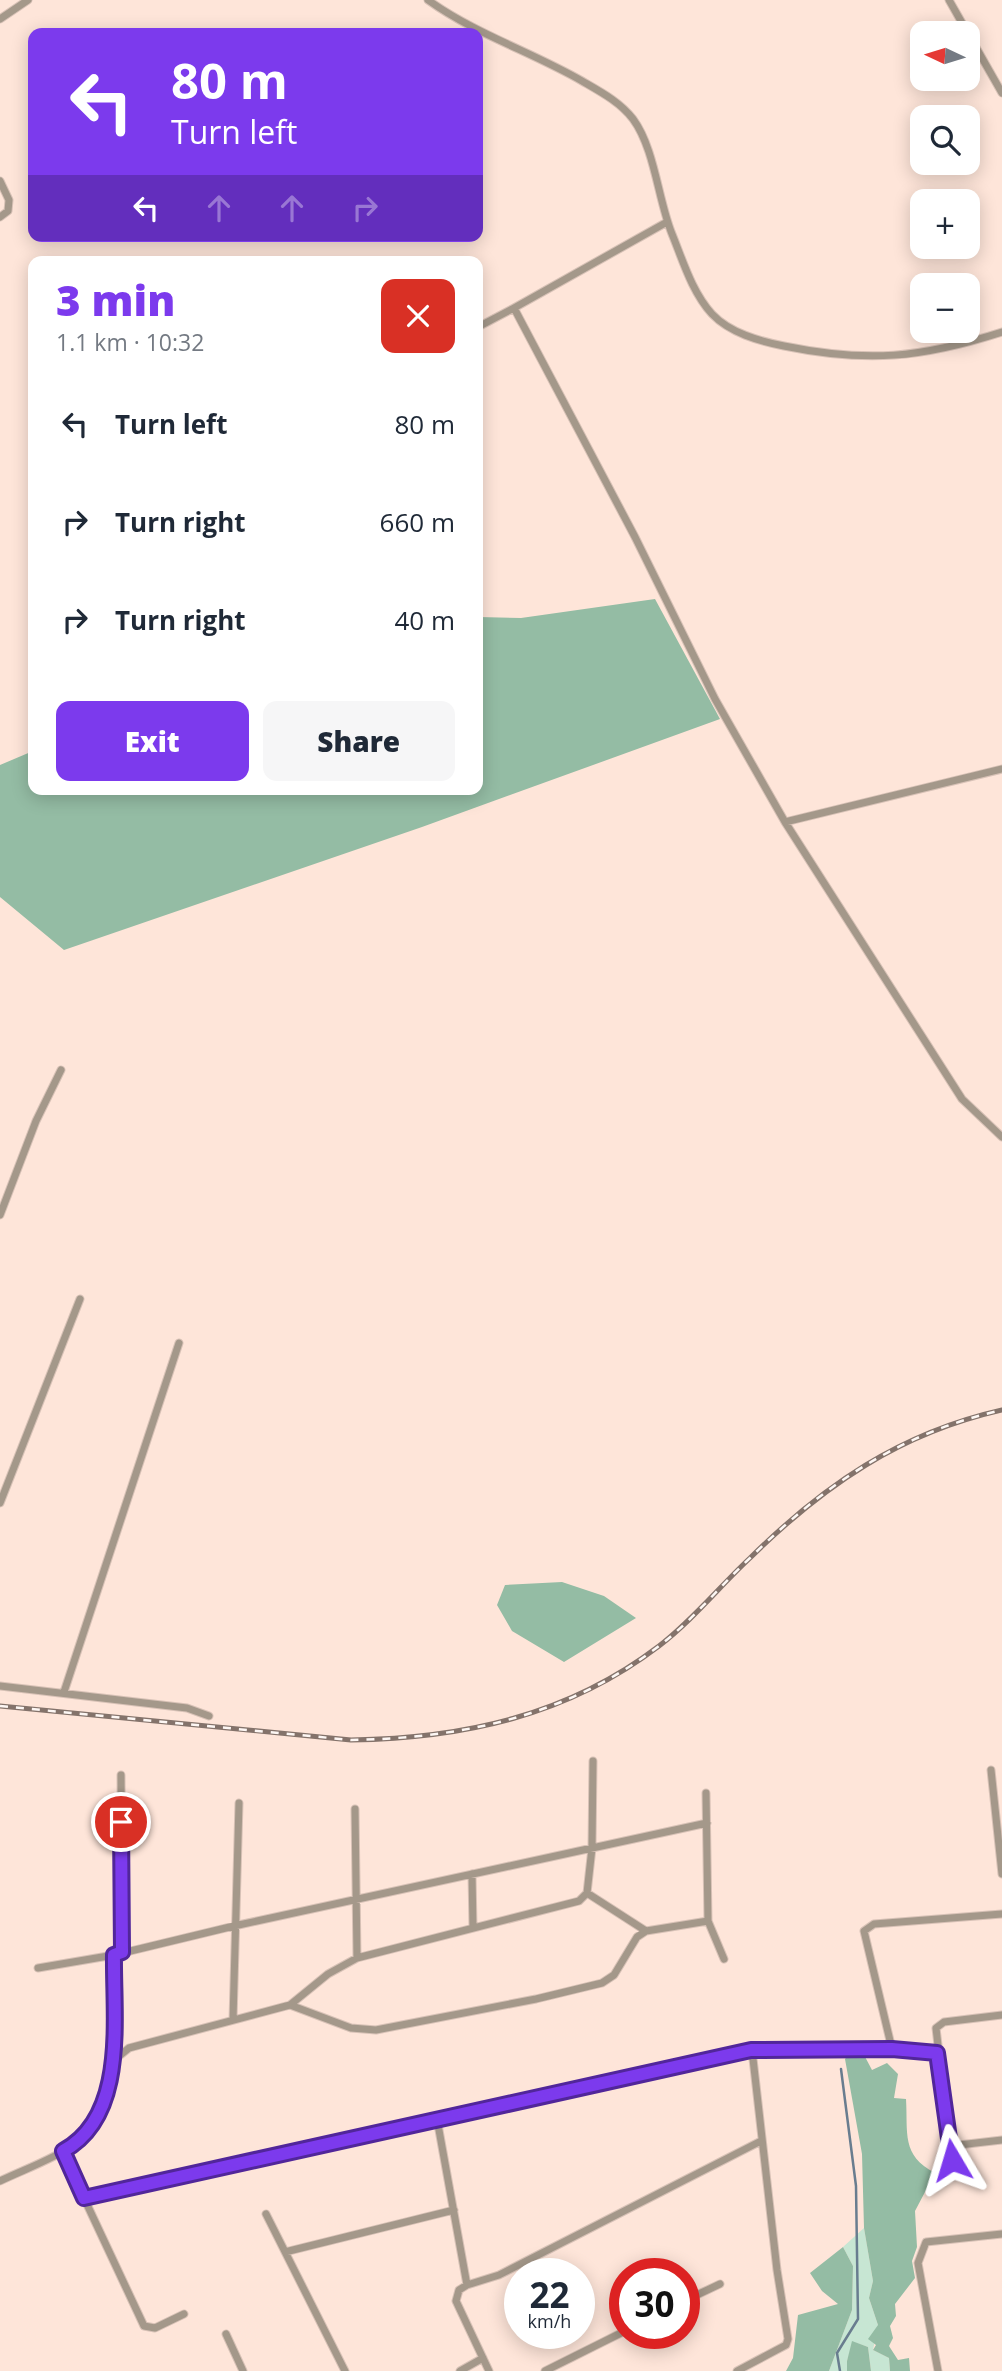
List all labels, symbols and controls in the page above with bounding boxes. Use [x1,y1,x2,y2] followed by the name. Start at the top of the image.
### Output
[910,21,980,91] north arrow
[910,21,980,343] map controls
[171,47,288,113] text: 80 m
[56,56,147,147] icon: left
[910,105,980,175] button: search
[171,110,297,153] text: Turn left
[127,189,165,227] icon: left
[200,189,238,227] icon: ahead
[273,189,311,227] icon: ahead
[346,189,384,227] icon: right
[910,189,980,259] button: +
[56,271,175,328] text: 3 min
[910,273,980,343] button: −
[381,279,455,353] button: close
[56,326,204,358] text: 1.1 km · 10:32
[56,405,94,443] icon: left
[115,406,227,442] text: Turn left
[394,406,455,442] text: 80 m
[56,503,94,541] icon: right
[115,504,246,540] text: Turn right
[380,504,455,540] text: 660 m
[56,601,94,639] icon: right
[115,602,246,638] text: Turn right
[394,602,455,638] text: 40 m
[56,701,249,781] button: Exit
[263,701,455,781] button: Share
[91,1792,151,1852] pin
[102,1803,140,1841] icon: arrive
[915,2123,989,2197] position arrow
[609,2258,700,2349] speed limit sign: 30
[529,2271,570,2318] text: 22
[528,2309,571,2333] text: km/h

